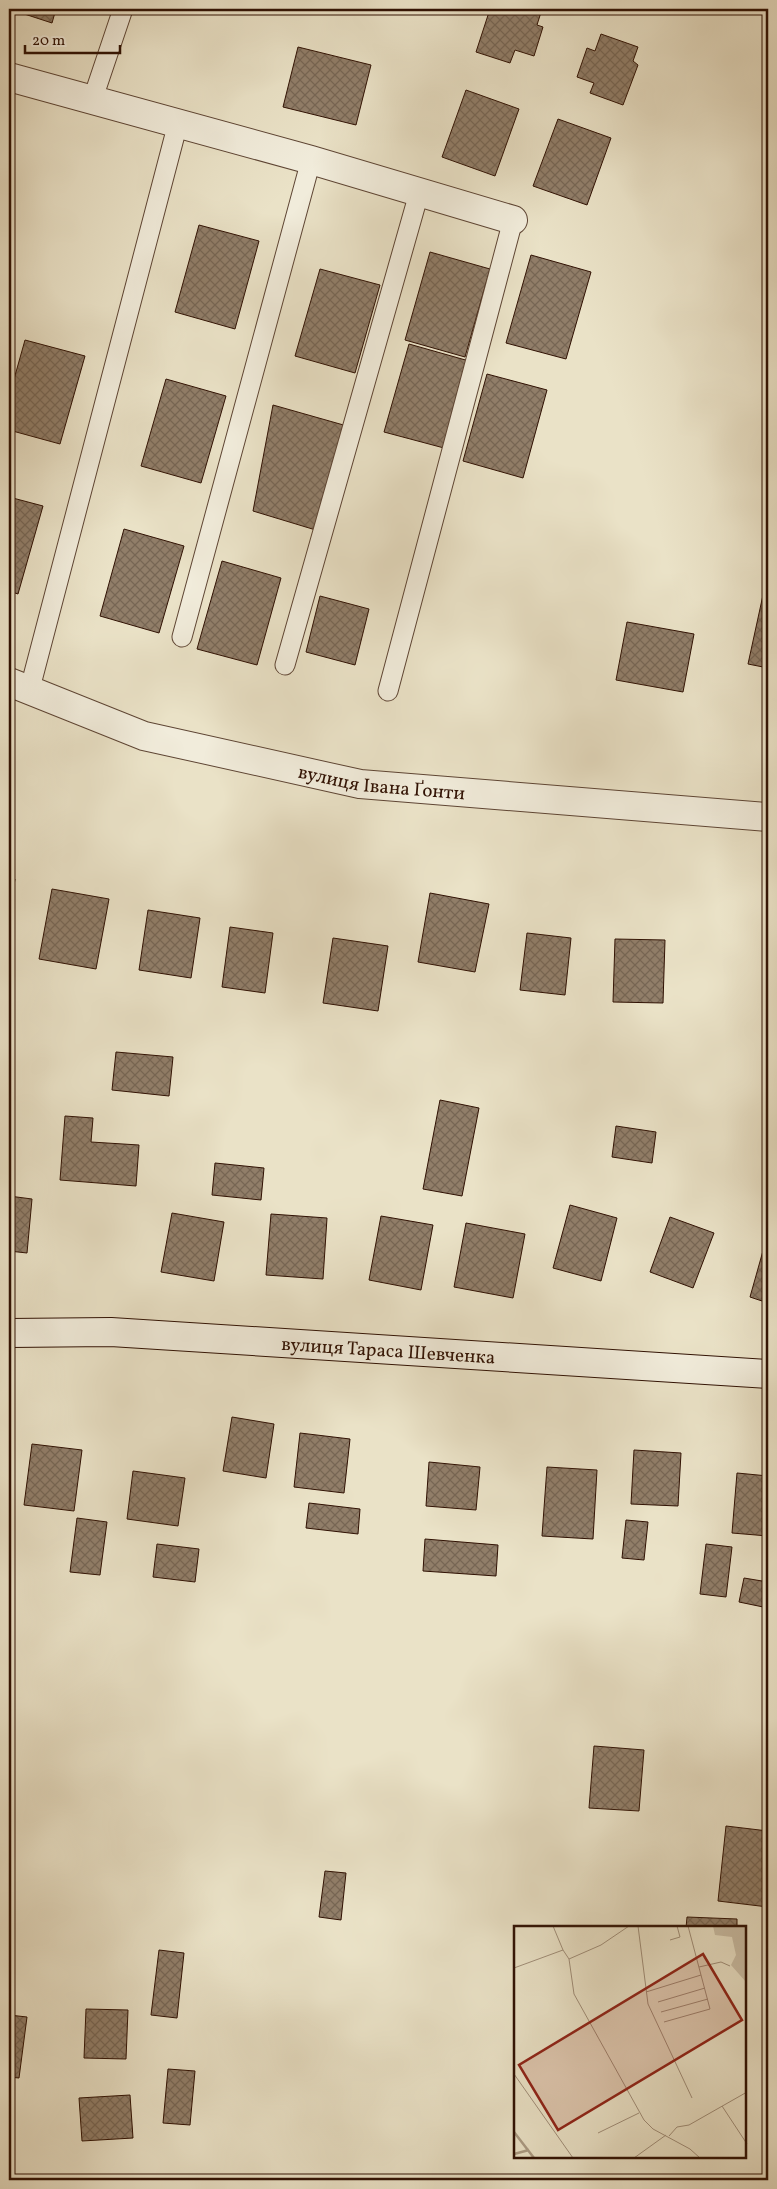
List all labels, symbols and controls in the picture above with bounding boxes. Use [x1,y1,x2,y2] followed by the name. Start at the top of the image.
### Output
[25,22,120,54] scale bar
[32,31,65,52] text: 20 m
[296,760,466,807] street label: вулиця Івана Ґонти
[281,1332,496,1372] street label: вулиця Тараса Шевченка
[514,1926,747,2159] inset map

